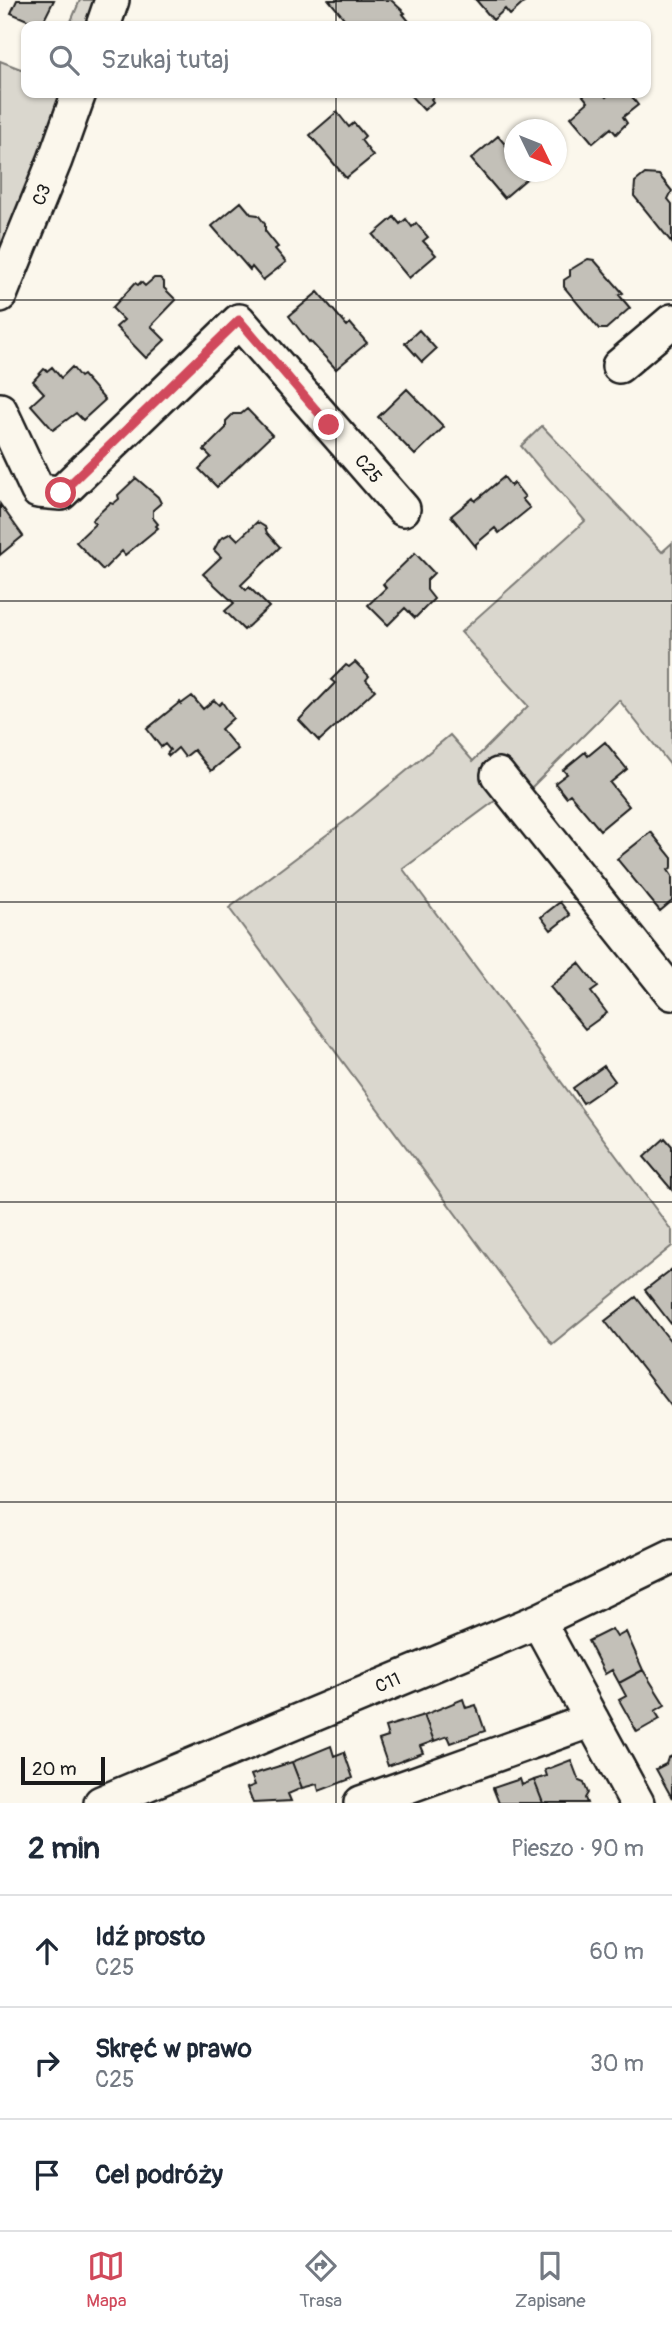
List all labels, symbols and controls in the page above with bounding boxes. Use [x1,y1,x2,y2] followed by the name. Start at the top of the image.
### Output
[21,21,651,98] search box
[45,41,83,79] icon: search
[101,44,229,76] text: Szukaj tutaj
[504,119,567,182] north arrow
[27,181,57,209] street label: C3
[313,409,344,440] route end
[349,450,387,488] street label: C25
[45,477,76,508] route start
[372,1667,404,1699] street label: C11
[21,1754,105,1786] scale bar
[32,1757,77,1781] text: 20 m
[28,1830,100,1867] text: 2 min
[511,1834,644,1863] text: Pieszo · 90 m
[95,1921,205,1953] text: Idź prosto
[28,1932,66,1970] icon: ahead
[589,1937,644,1966] text: 60 m
[95,1953,135,1982] text: C25
[95,2033,252,2065] text: Skręć w prawo
[28,2044,66,2082] icon: right
[590,2049,644,2078] text: 30 m
[95,2065,135,2094] text: C25
[28,2156,66,2194] icon: arrive
[95,2159,223,2191] text: Cel podróży
[86,2247,127,2313] tab: Mapa
[299,2247,342,2313] tab: Trasa
[515,2247,586,2313] tab: Zapisane

